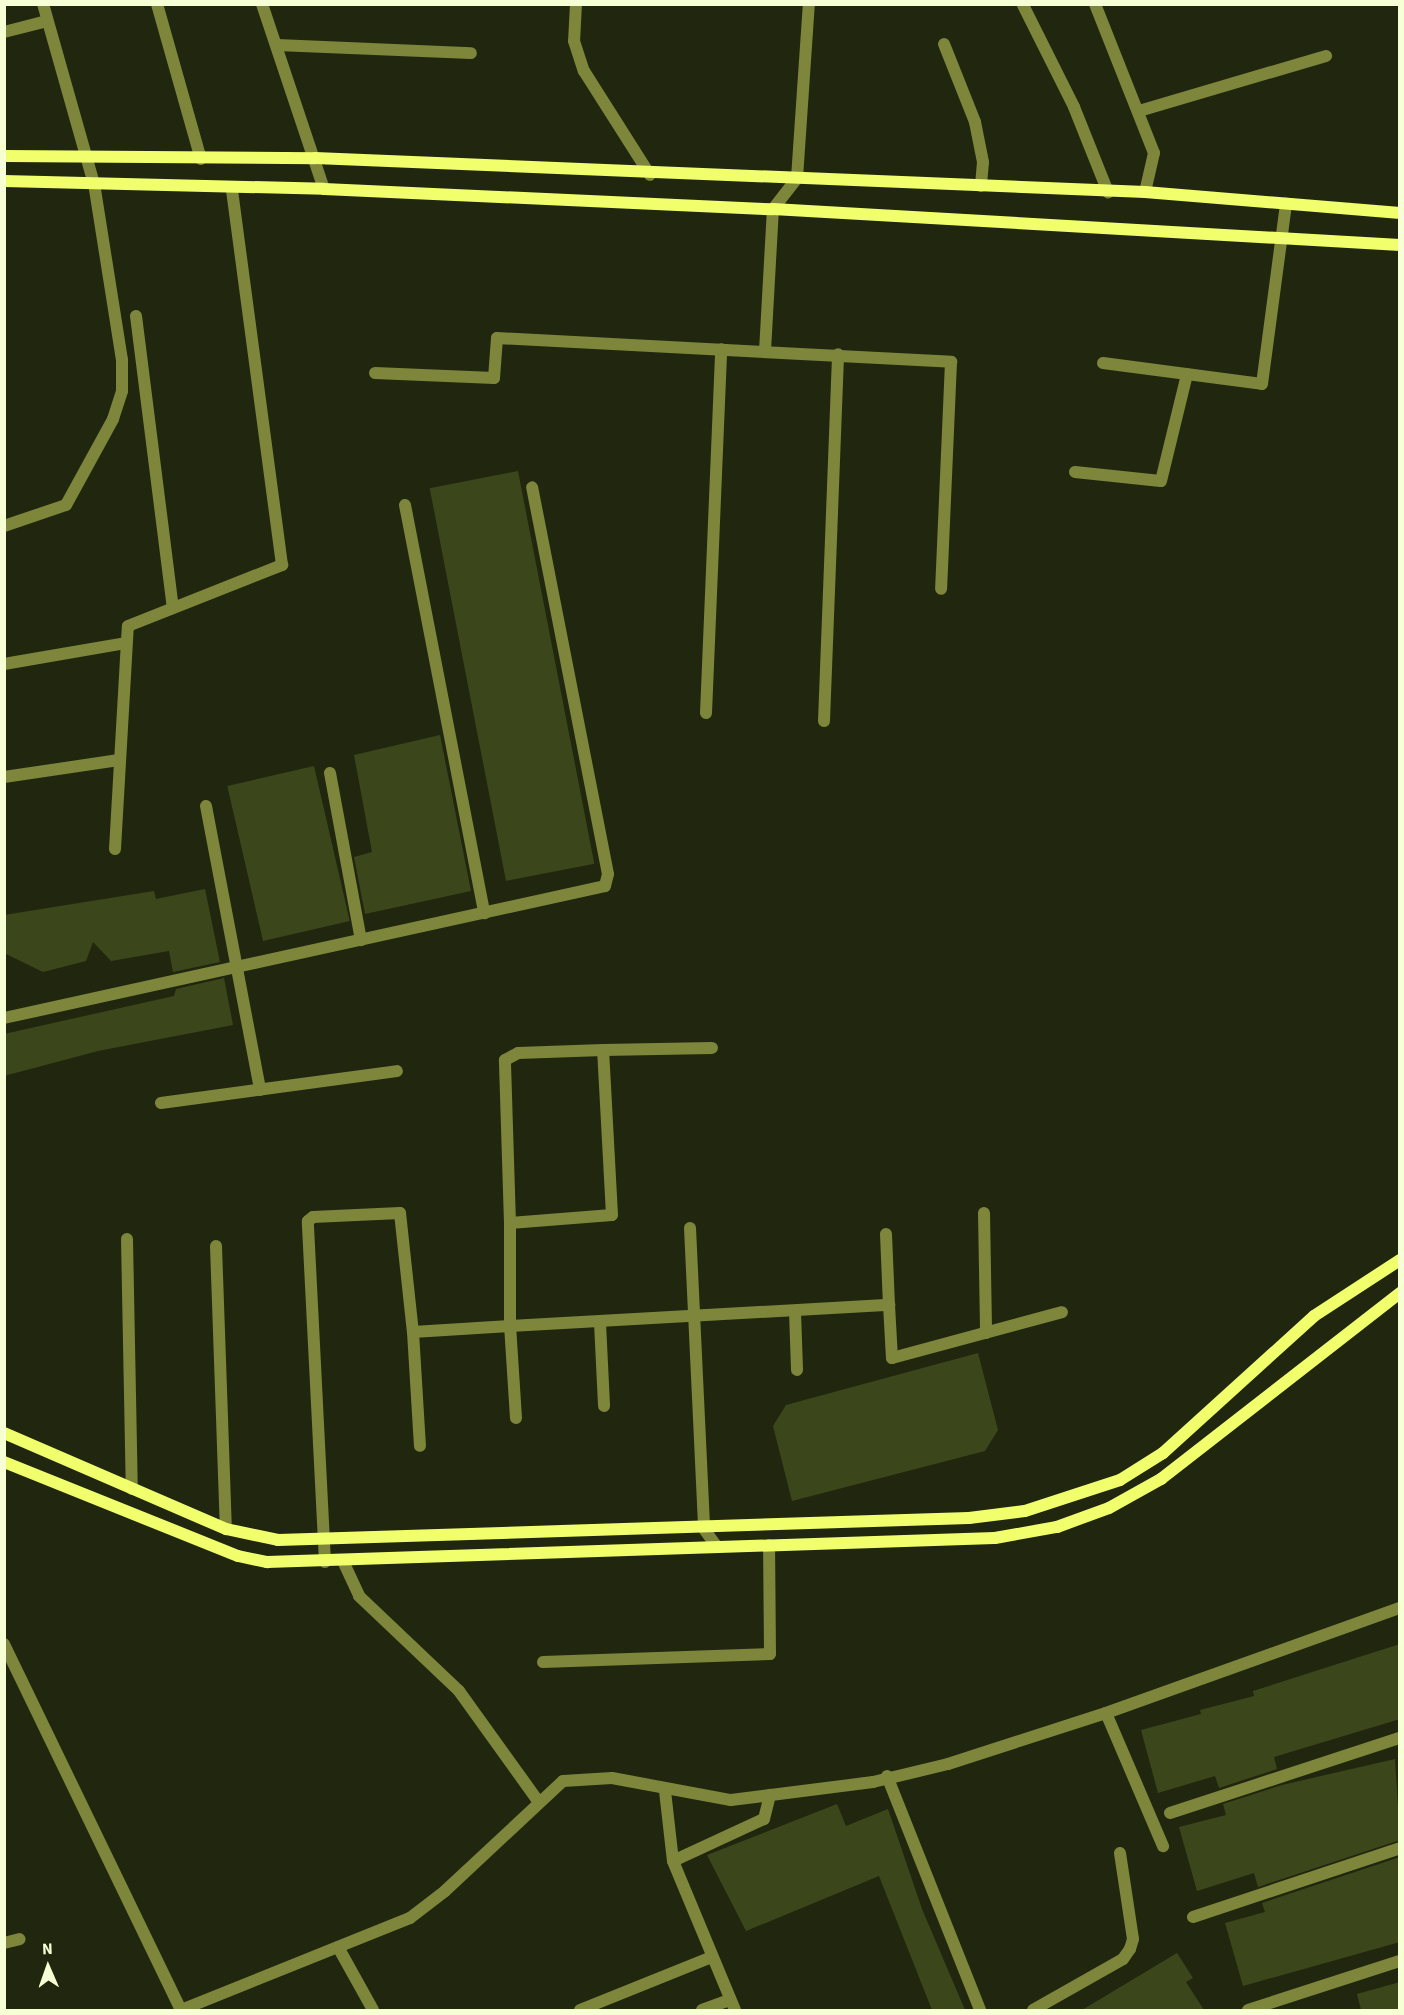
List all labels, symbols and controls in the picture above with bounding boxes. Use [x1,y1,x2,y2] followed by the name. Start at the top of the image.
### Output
[18,1937,78,1997] north arrow
[42,1938,53,1960] text: N

